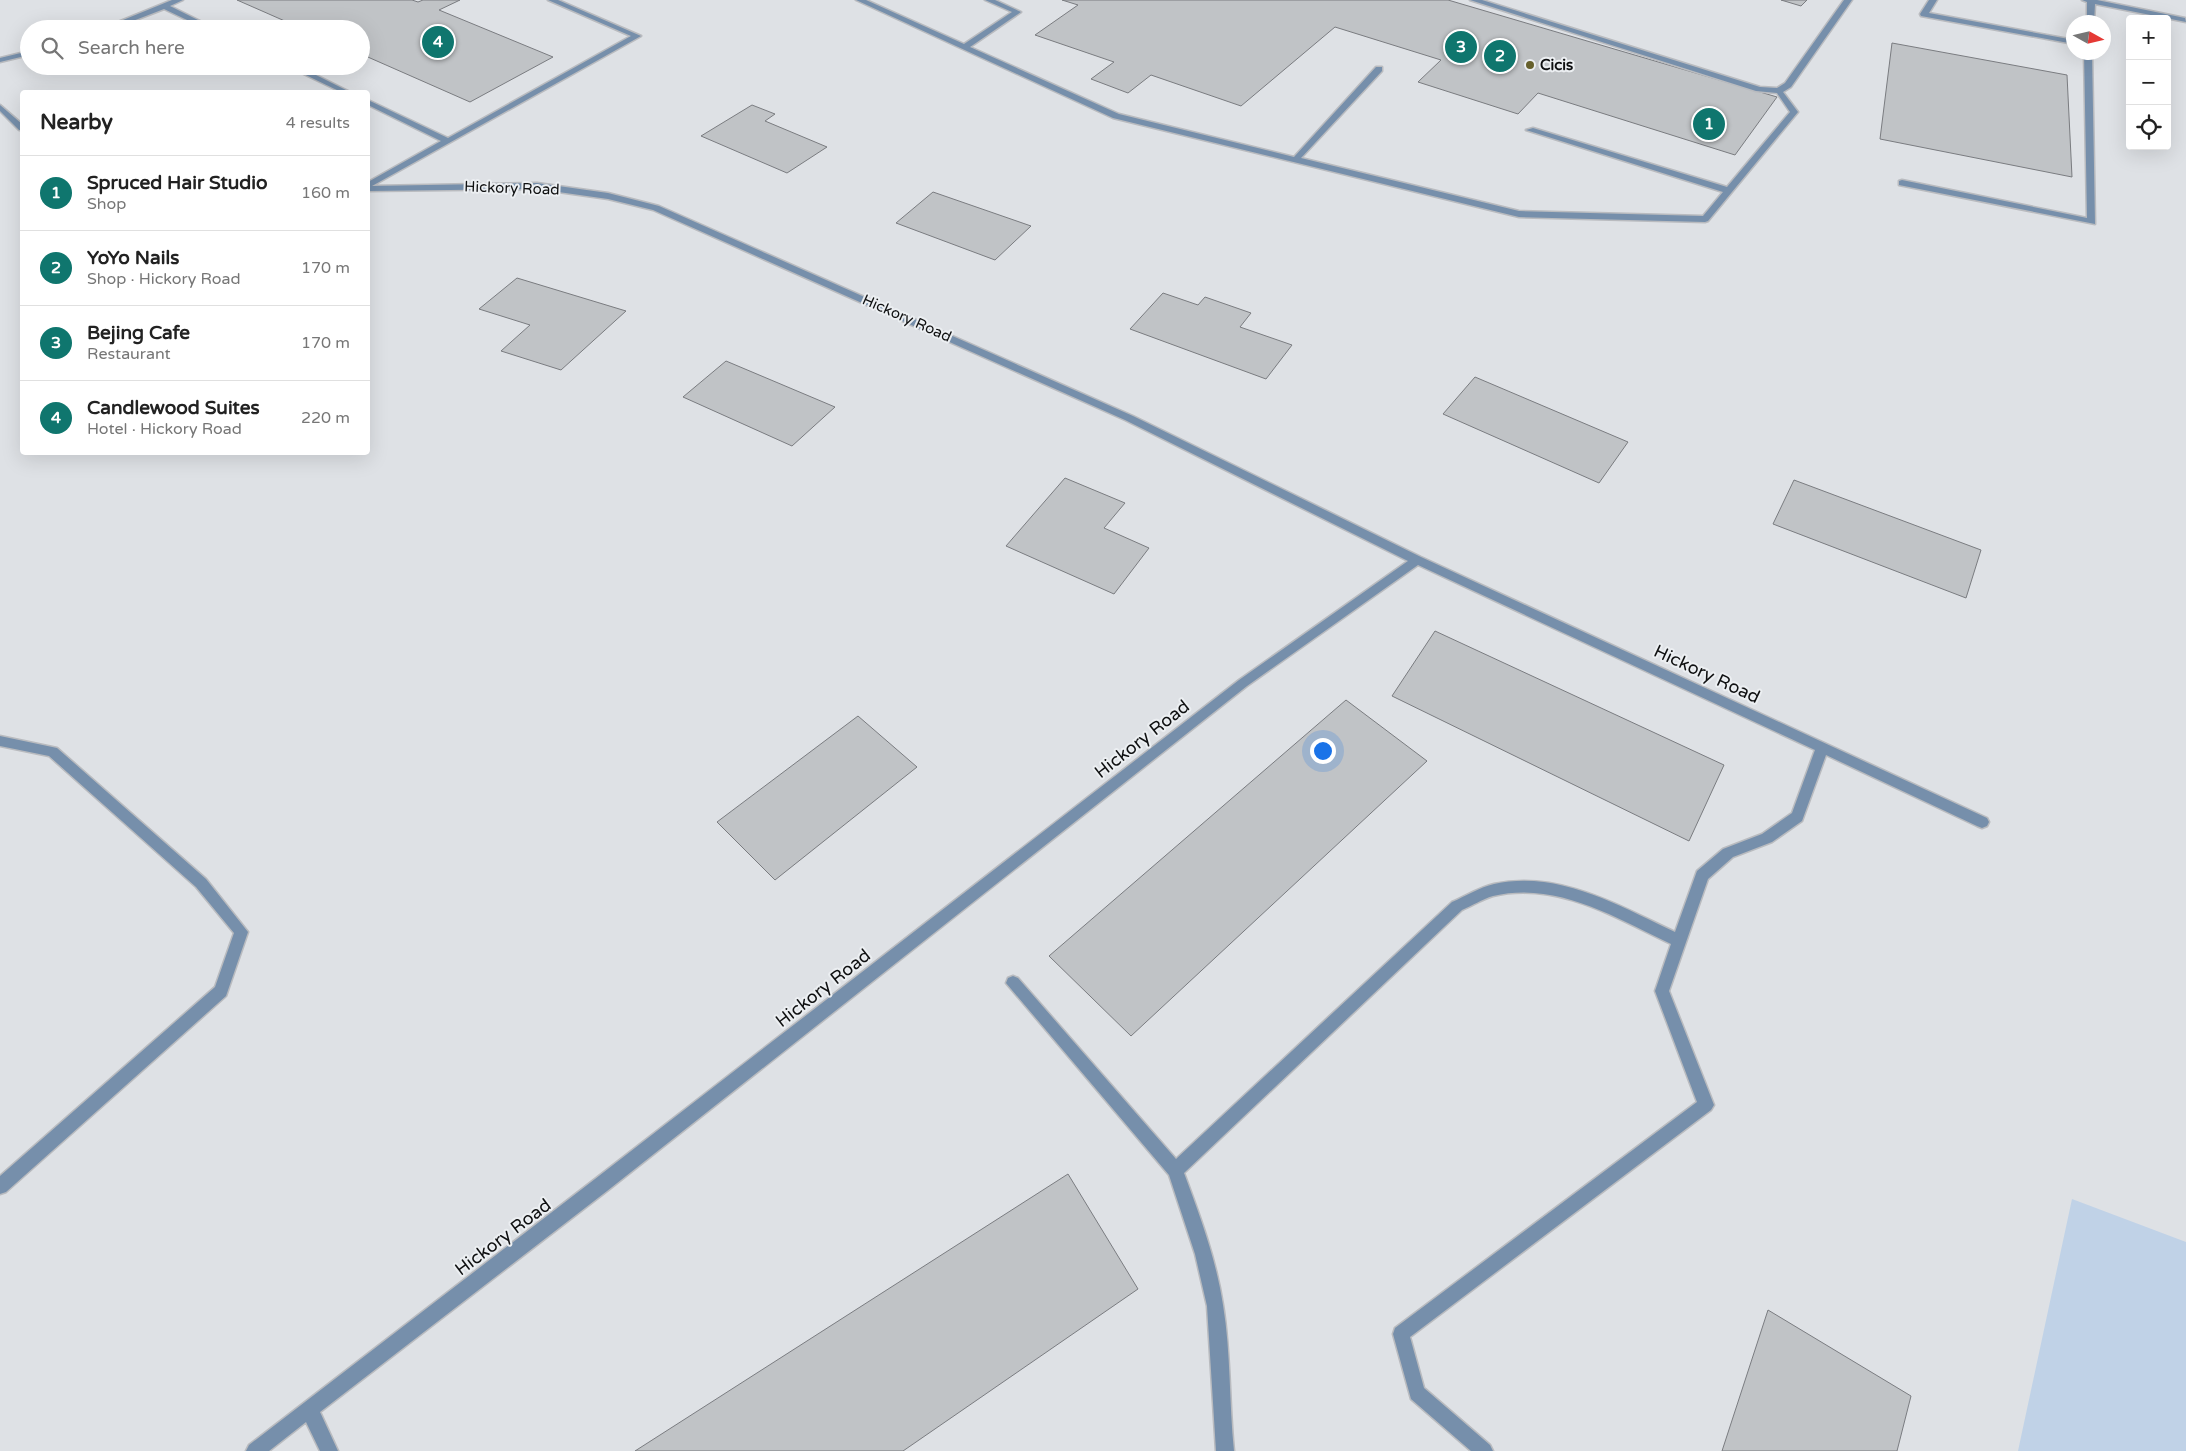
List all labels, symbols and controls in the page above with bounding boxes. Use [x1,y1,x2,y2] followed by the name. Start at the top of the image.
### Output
[2066,15,2111,60] north arrow
[2126,15,2171,150] map controls
[2126,15,2171,60] button: +
[20,20,370,75] search box
[422,23,454,61] pin: 4
[1445,28,1477,66] pin: 3
[38,34,66,62] icon: search
[78,37,185,59] text: Search here
[1484,37,1516,75] pin: 2
[1540,56,1573,74] place label: Cicis
[1524,59,1536,71] marker: Cicis
[2126,60,2171,105] button: −
[1693,105,1725,143] pin: 1
[2126,105,2171,150] button: locate
[40,110,113,135] text: Nearby
[286,113,350,133] text: 4 results
[87,172,267,194] text: Spruced Hair Studio
[464,177,560,199] street label: Hickory Road
[51,183,61,203] text: 1
[301,183,350,203] text: 160 m
[87,194,126,214] text: Shop
[87,247,179,269] text: YoYo Nails
[51,258,61,278] text: 2
[301,258,350,278] text: 170 m
[87,269,241,289] text: Shop · Hickory Road
[860,290,954,346] street label: Hickory Road
[87,322,190,344] text: Bejing Cafe
[51,333,61,353] text: 3
[301,333,350,353] text: 170 m
[87,344,171,364] text: Restaurant
[87,397,260,419] text: Candlewood Suites
[51,408,61,428] text: 4
[301,408,350,428] text: 220 m
[87,419,242,439] text: Hotel · Hickory Road
[1650,640,1764,708] street label: Hickory Road
[1090,695,1194,783] street label: Hickory Road
[1310,738,1336,764] your location
[771,944,875,1032] street label: Hickory Road
[451,1194,555,1280] street label: Hickory Road

